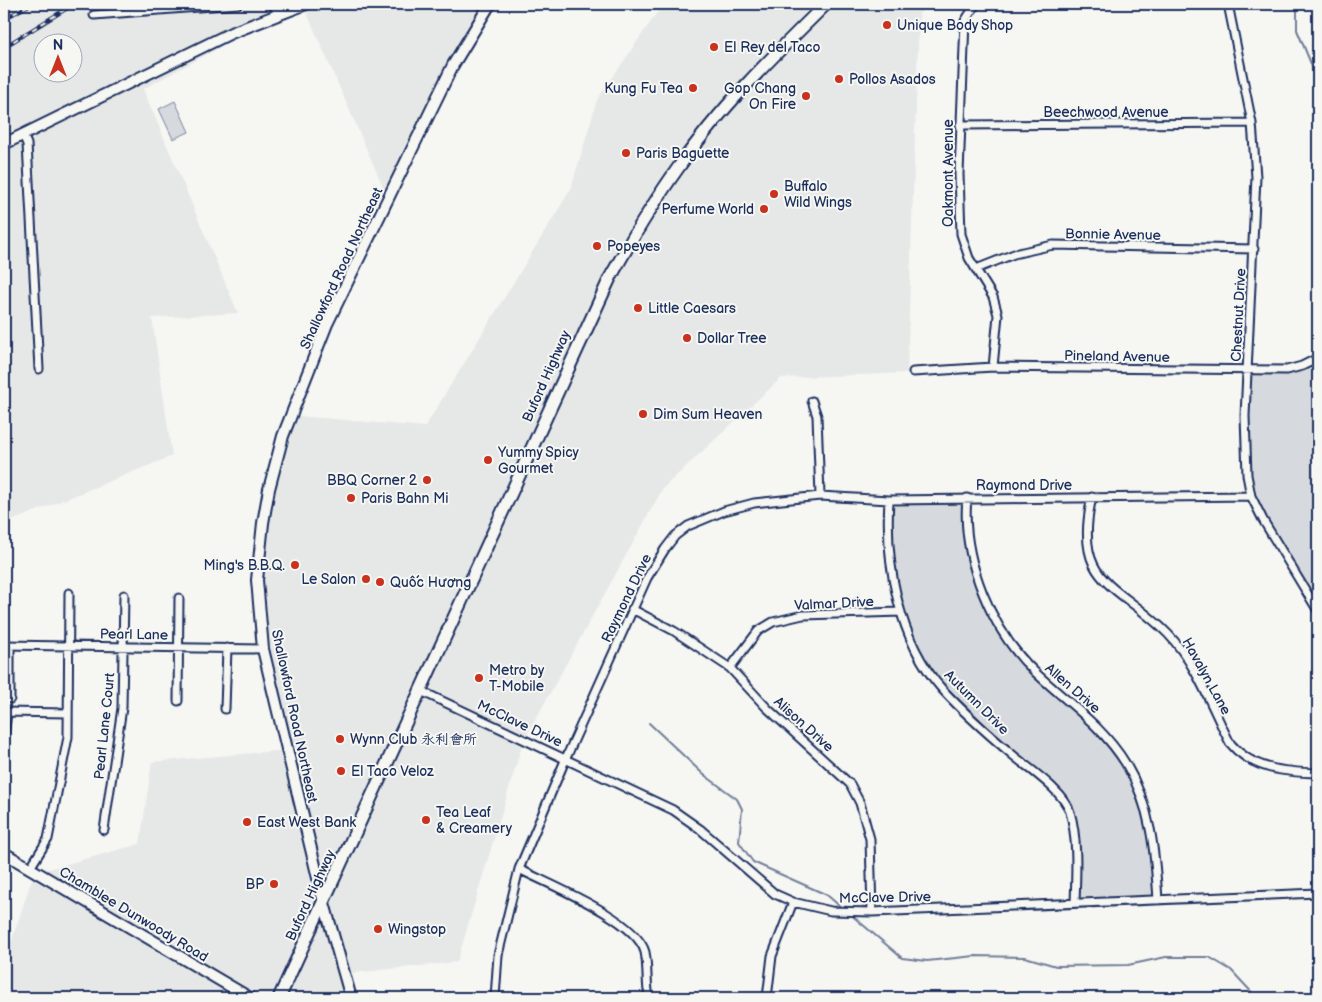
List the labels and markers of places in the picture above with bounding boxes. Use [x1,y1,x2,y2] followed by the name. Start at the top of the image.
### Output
[897,17,1013,34] place label: Unique Body Shop
[881,19,893,31] marker: Unique Body Shop
[724,39,821,56] place label: El Rey del Taco
[708,41,720,53] marker: El Rey del Taco
[849,71,936,88] place label: Pollos Asados
[833,73,845,85] marker: Pollos Asados
[604,80,683,97] place label: Kung Fu Tea
[724,80,796,113] place label: Gop Chang On Fire
[687,82,699,94] marker: Kung Fu Tea
[800,90,812,102] marker: Gop Chang On Fire
[636,145,729,162] place label: Paris Baguette
[620,147,632,159] marker: Paris Baguette
[784,178,852,211] place label: Buffalo Wild Wings
[768,188,780,200] marker: Buffalo Wild Wings
[661,201,754,218] place label: Perfume World
[758,203,770,215] marker: Perfume World
[607,238,660,255] place label: Popeyes
[591,240,603,252] marker: Popeyes
[648,300,736,317] place label: Little Caesars
[632,302,644,314] marker: Little Caesars
[697,330,767,347] place label: Dollar Tree
[681,332,693,344] marker: Dollar Tree
[653,406,763,423] place label: Dim Sum Heaven
[637,408,649,420] marker: Dim Sum Heaven
[497,444,580,477] place label: Yummy Spicy Gourmet
[482,454,494,466] marker: Yummy Spicy Gourmet
[327,472,418,489] place label: BBQ Corner 2
[421,474,433,486] marker: BBQ Corner 2
[361,490,449,507] place label: Paris Bahn Mi
[345,492,357,504] marker: Paris Bahn Mi
[203,557,285,574] place label: Ming's B.B.Q.
[289,559,301,571] marker: Ming's B.B.Q.
[301,571,356,588] place label: Le Salon
[360,573,372,585] marker: Le Salon
[390,574,471,591] place label: Quốc Hương
[374,576,386,588] marker: Quốc Hương
[489,662,545,695] place label: Metro by T-Mobile
[473,672,485,684] marker: Metro by T-Mobile
[350,731,477,748] place label: Wynn Club 永利會所
[334,733,346,745] marker: Wynn Club 永利會所
[351,763,434,780] place label: El Taco Veloz
[335,765,347,777] marker: El Taco Veloz
[436,804,513,837] place label: Tea Leaf & Creamery
[257,814,356,831] place label: East West Bank
[420,814,432,826] marker: Tea Leaf & Creamery
[241,816,253,828] marker: East West Bank
[246,876,264,893] place label: BP
[268,878,280,890] marker: BP
[388,921,446,938] place label: Wingstop
[372,923,384,935] marker: Wingstop

